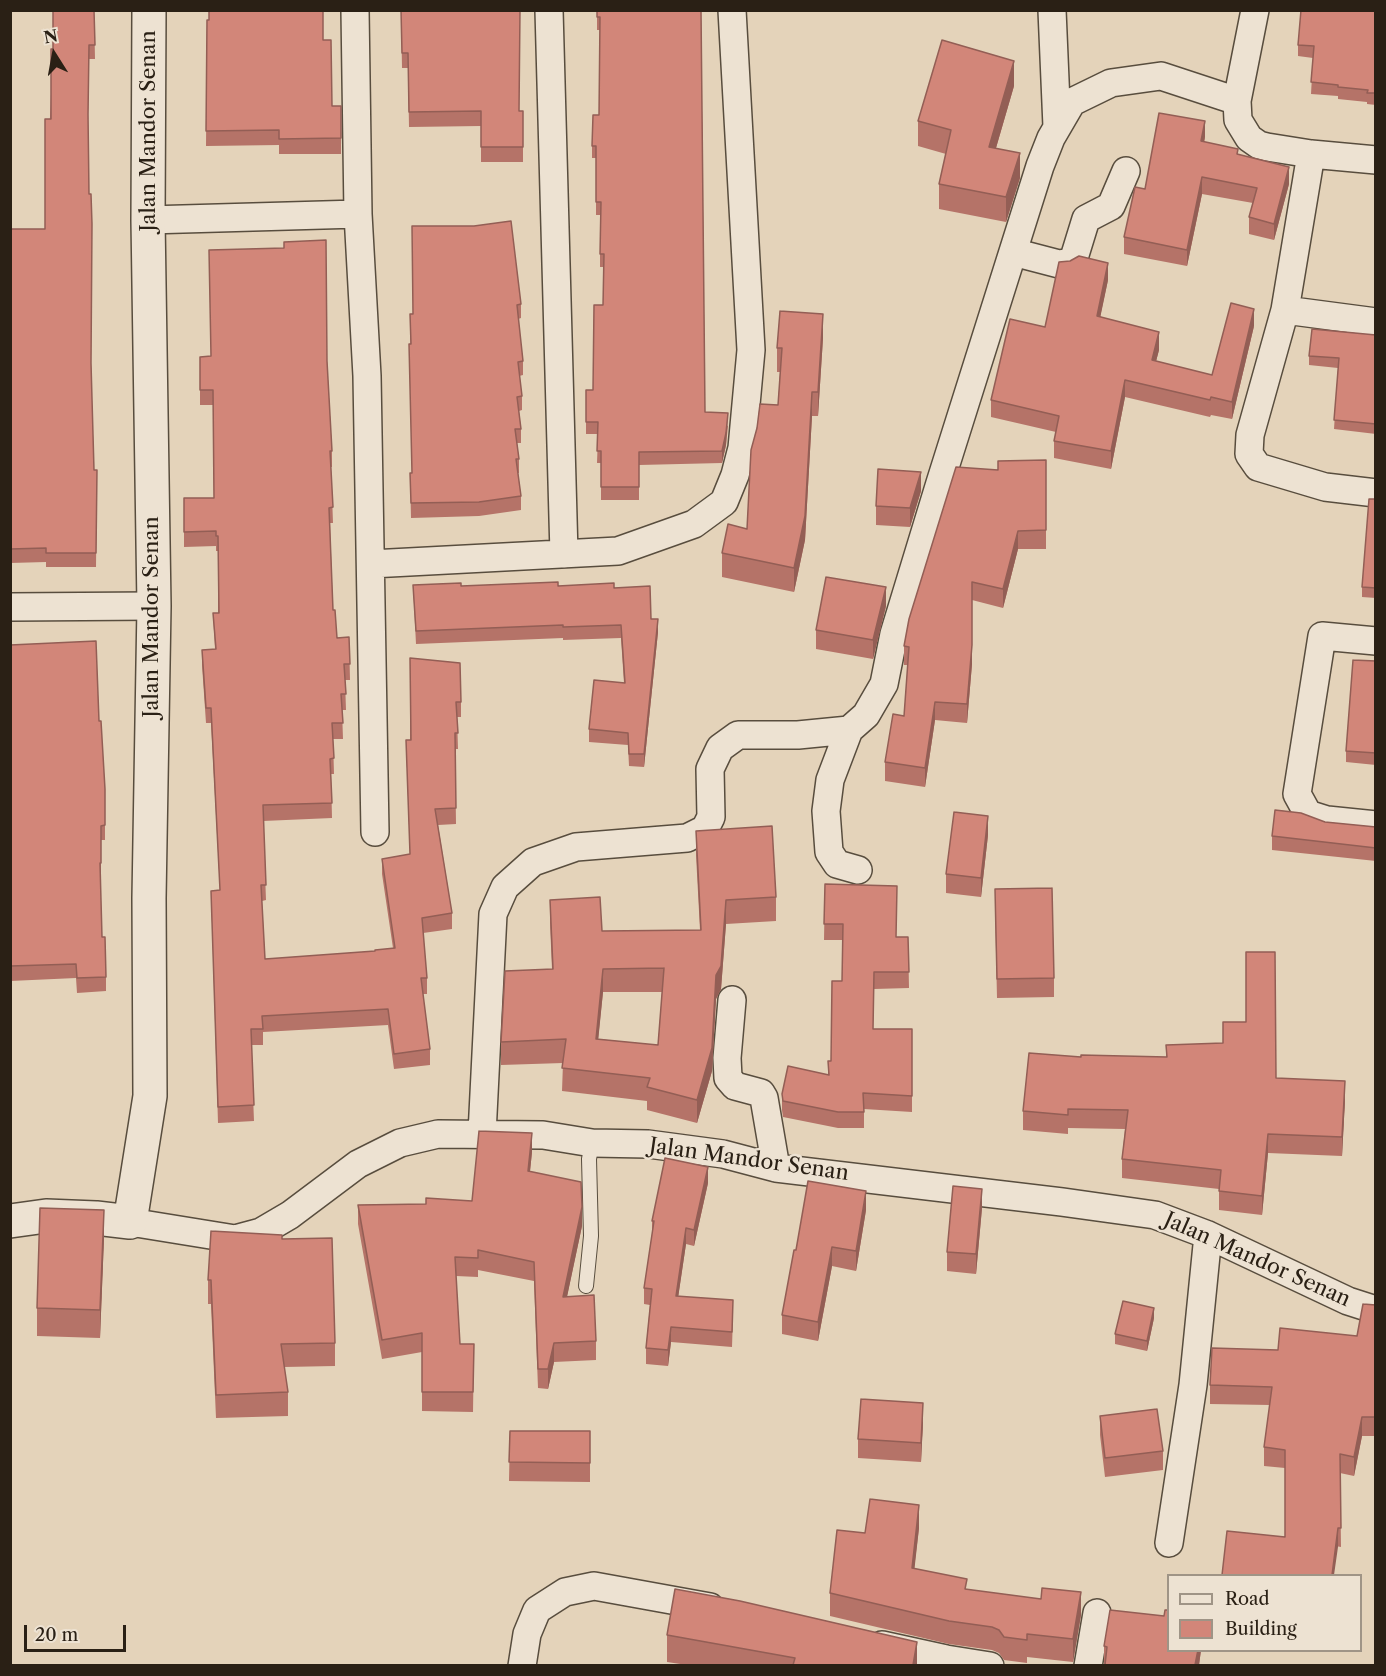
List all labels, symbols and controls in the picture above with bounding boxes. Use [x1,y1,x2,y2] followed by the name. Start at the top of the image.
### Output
[24,24,84,84] north arrow
[42,25,59,47] text: N
[136,30,162,232] street label: Jalan Mandor Senan
[139,516,165,718] street label: Jalan Mandor Senan
[648,1134,850,1186] street label: Jalan Mandor Senan
[1160,1208,1354,1312] street label: Jalan Mandor Senan
[1167,1574,1362,1652] legend
[1225,1588,1270,1610] text: Road
[27,1613,129,1651] scale bar
[1225,1618,1297,1640] text: Building
[35,1624,78,1646] text: 20 m

